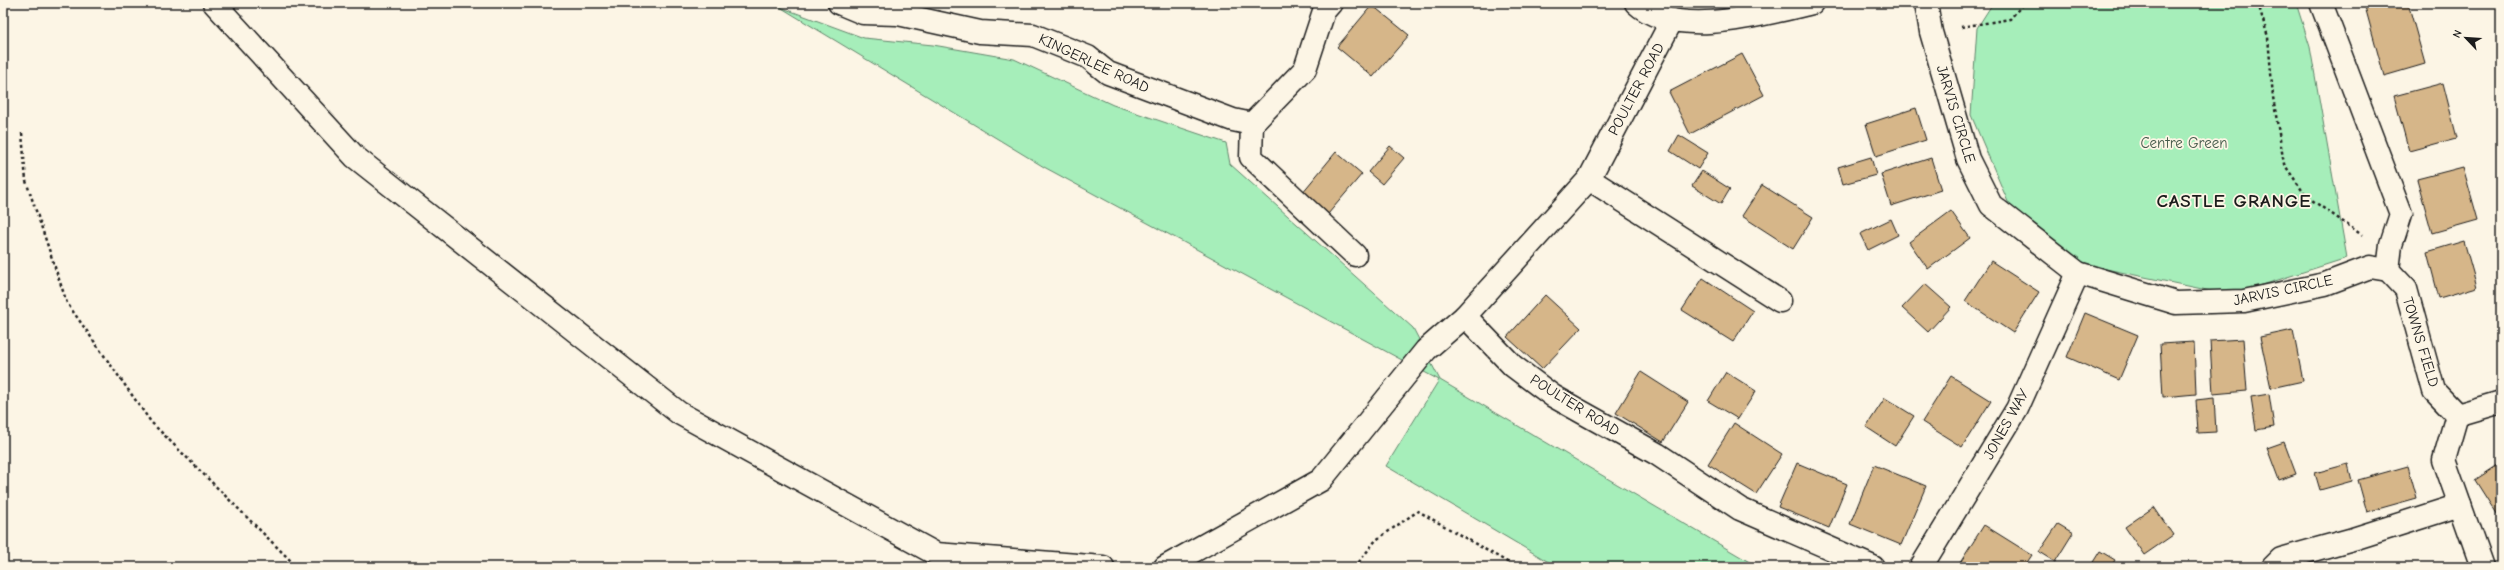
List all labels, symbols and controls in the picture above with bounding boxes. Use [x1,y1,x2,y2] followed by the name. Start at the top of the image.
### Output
[2446,18,2486,58] north arrow
[2450,28,2465,40] text: N
[1036,29,1152,97] street label: KINGERLEE ROAD
[1604,40,1668,138] street label: POULTER ROAD
[1933,63,1979,165] street label: JARVIS CIRCLE
[2140,134,2228,152] park label: Centre Green
[2156,190,2312,212] district label: CASTLE GRANGE
[2231,271,2335,309] street label: JARVIS CIRCLE
[2399,295,2443,389] street label: TOWNS FIELD
[1527,370,1623,440] street label: POULTER ROAD
[1979,386,2033,462] street label: JONES WAY

